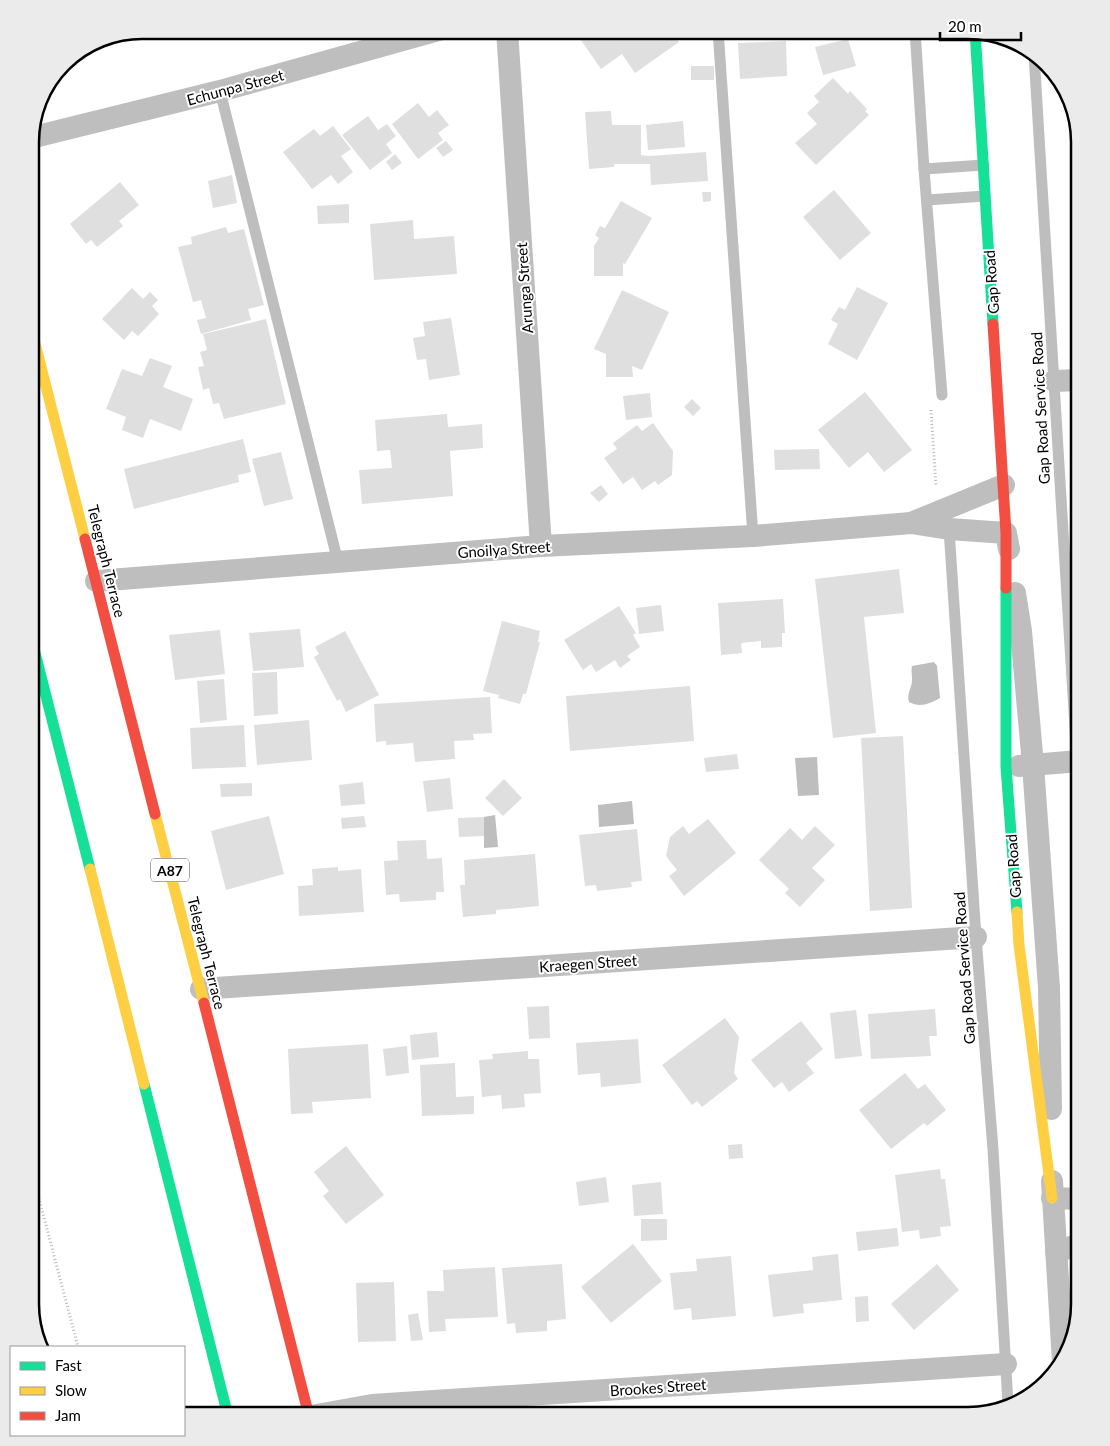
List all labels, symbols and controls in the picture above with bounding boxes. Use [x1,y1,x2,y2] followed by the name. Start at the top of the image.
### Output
[940,10,1021,42] scale bar
[948,17,982,35] text: 20 m
[184,65,286,109] street label: Echunpa Street
[512,241,536,334] street label: Arunga Street
[980,250,1002,314] street label: Gap Road
[1027,331,1053,485] street label: Gap Road Service Road
[84,503,130,619] street label: Telegraph Terrace
[457,537,552,561] street label: Gnoilya Street
[1002,834,1024,898] street label: Gap Road
[151,858,189,882] road number: A87
[950,891,978,1045] street label: Gap Road Service Road
[184,895,230,1011] street label: Telegraph Terrace
[539,951,638,975] street label: Kraegen Street
[10,1346,185,1436] legend
[55,1356,82,1374] text: Fast
[609,1375,707,1399] street label: Brookes Street
[55,1381,87,1399] text: Slow
[55,1406,81,1424] text: Jam

